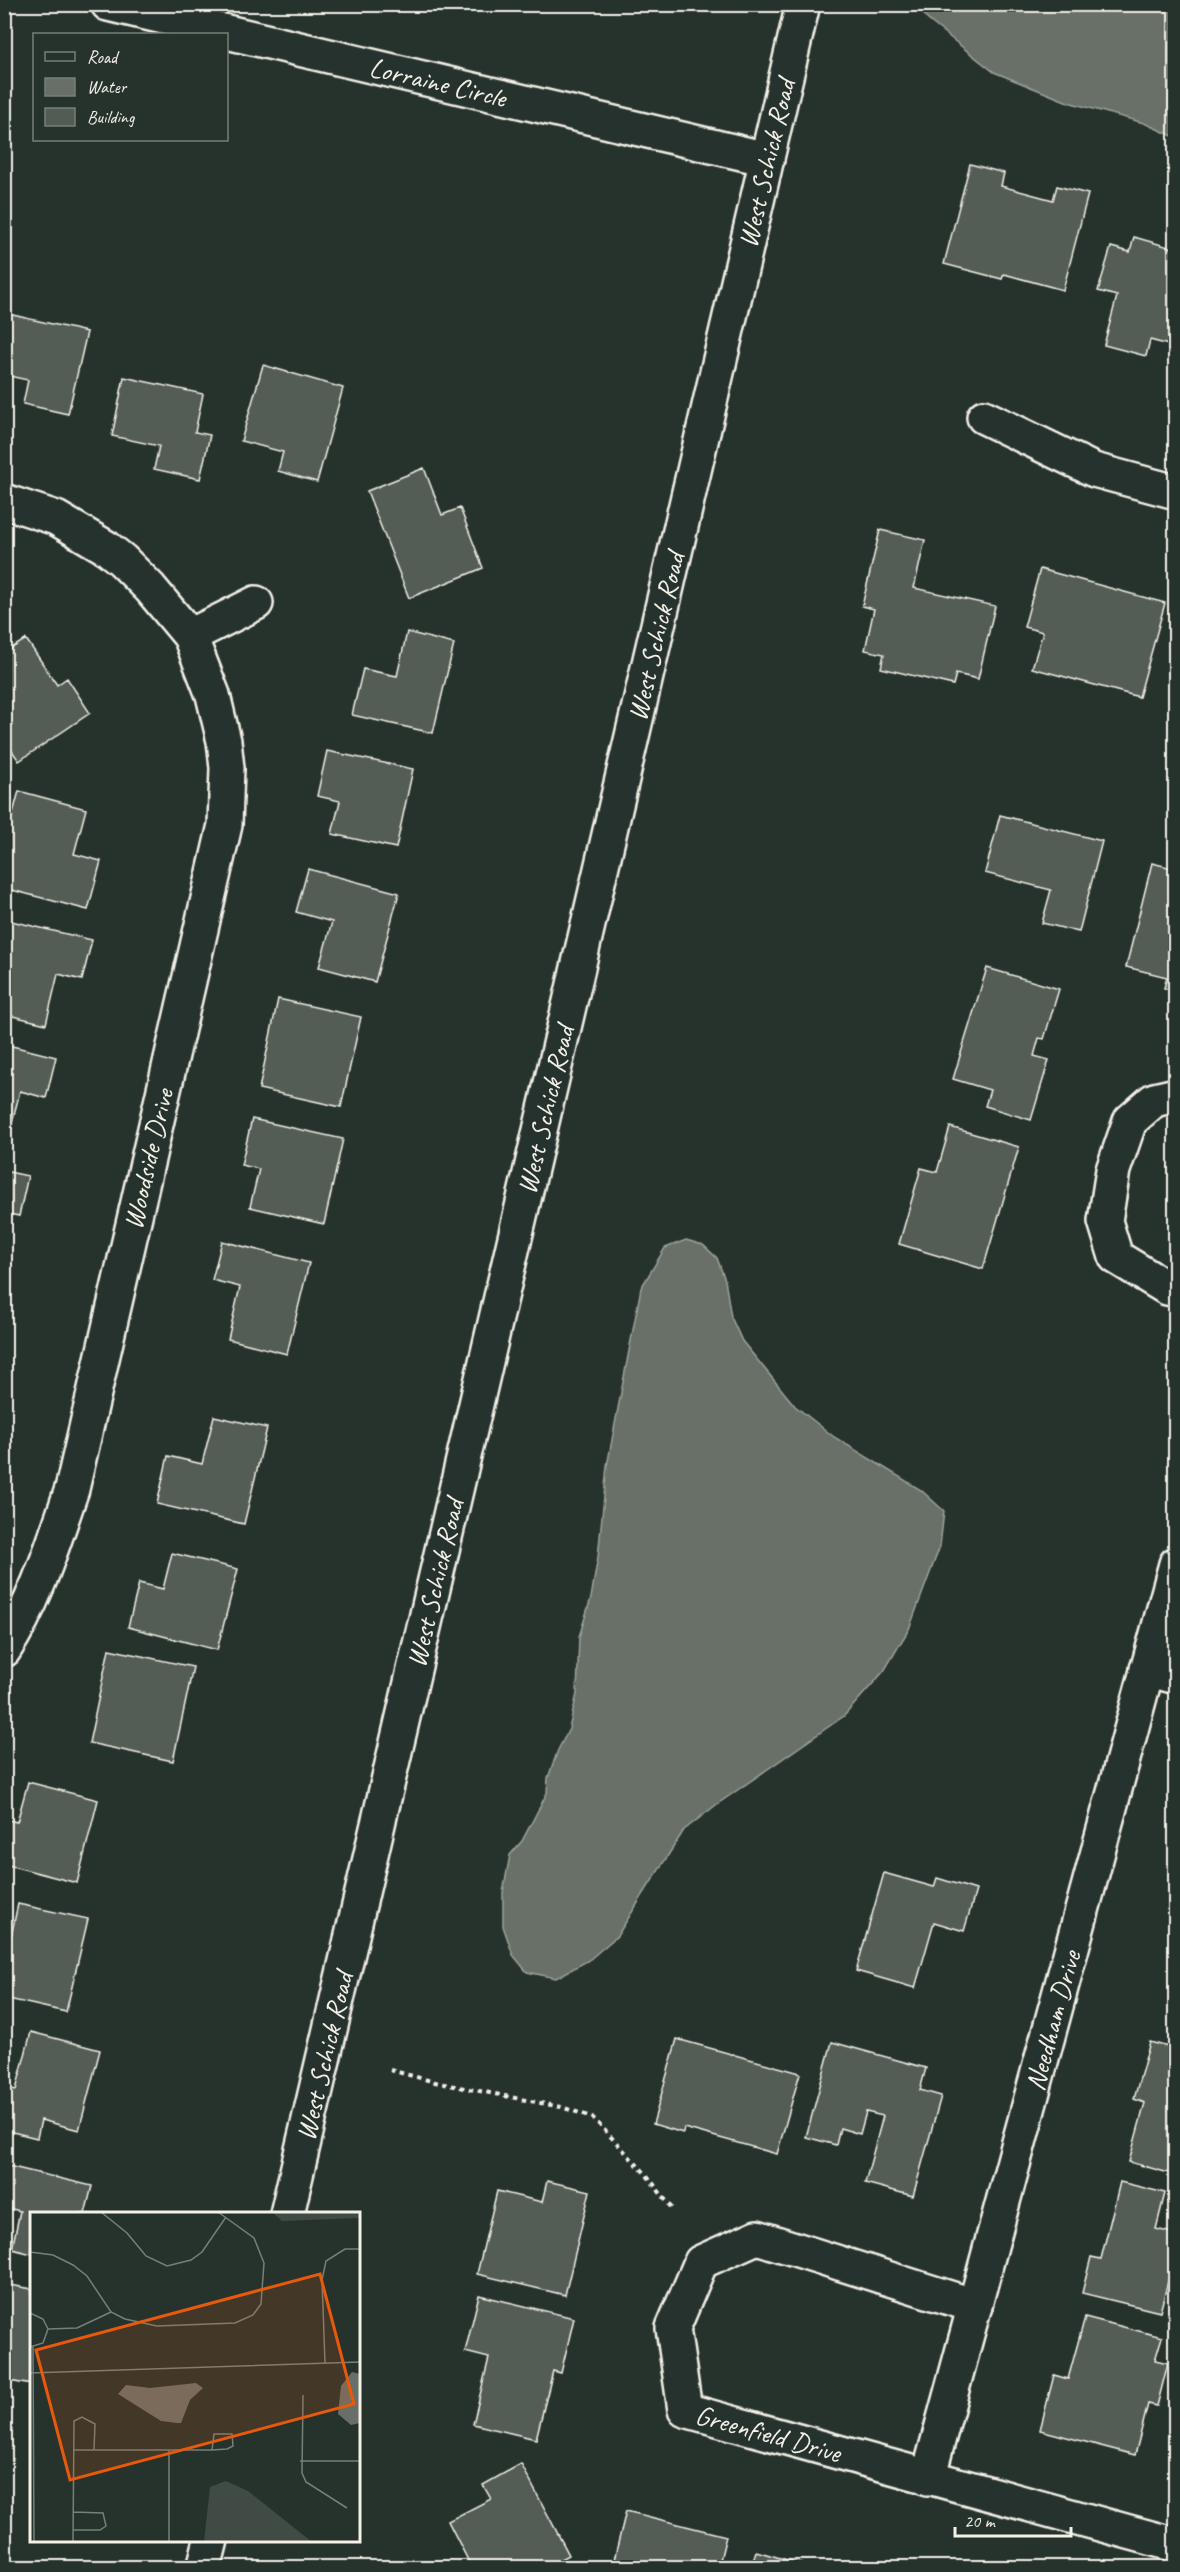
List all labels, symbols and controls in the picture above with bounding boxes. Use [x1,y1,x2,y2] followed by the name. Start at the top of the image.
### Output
[33,33,228,141] legend
[87,46,120,68] text: Road
[366,49,512,115] street label: Lorraine Circle
[729,72,803,251] street label: West Schick Road
[87,76,128,98] text: Water
[87,106,136,128] text: Building
[619,545,693,724] street label: West Schick Road
[508,1018,582,1197] street label: West Schick Road
[115,1084,182,1232] street label: Woodside Drive
[398,1492,472,1670] street label: West Schick Road
[1016,1945,1088,2094] street label: Needham Drive
[287,1965,361,2144] street label: West Schick Road
[30,2212,360,2542] inset map
[692,2396,847,2470] street label: Greenfield Drive
[955,2500,1070,2538] scale bar
[964,2510,997,2532] text: 20 m

